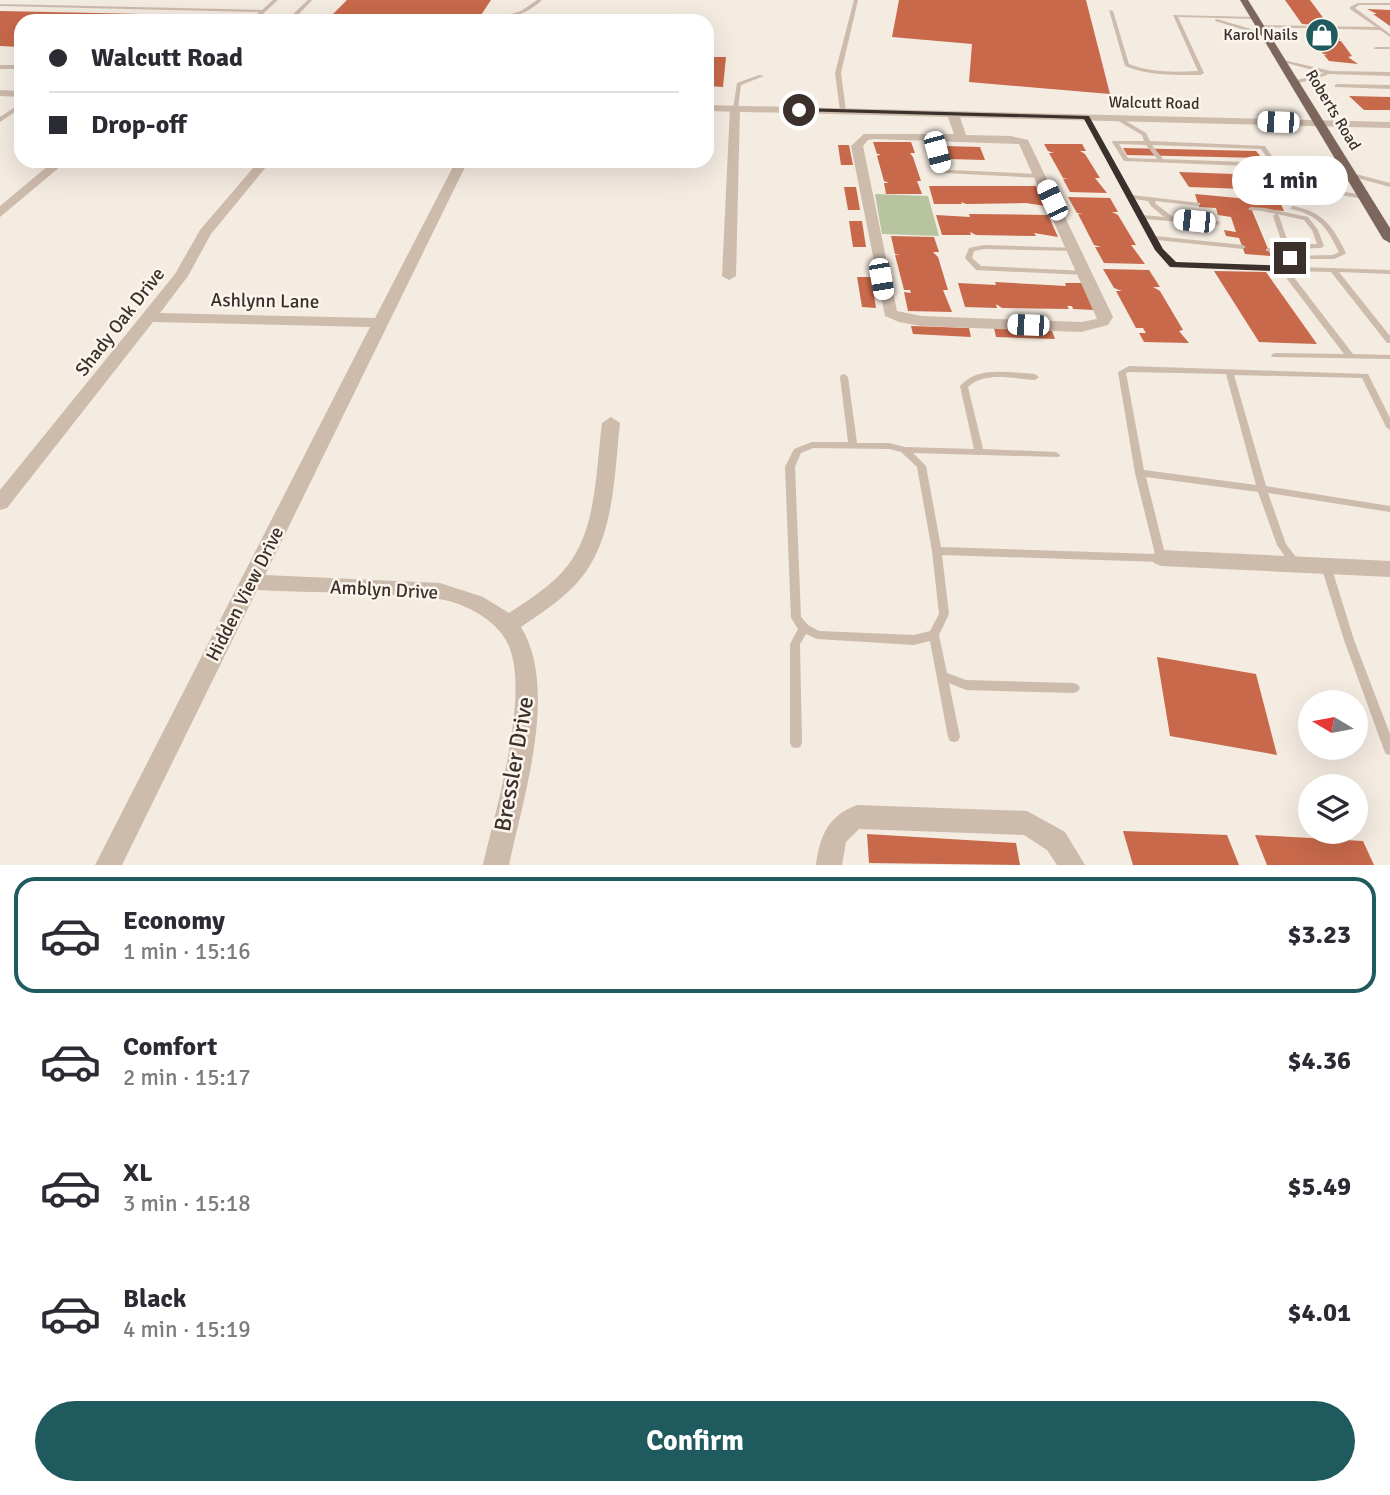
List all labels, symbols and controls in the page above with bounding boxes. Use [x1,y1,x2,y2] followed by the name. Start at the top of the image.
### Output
[1303,16,1341,54] shop icon: Karol Nails
[1223,25,1298,45] place label: Karol Nails
[91,42,243,74] text: Walcutt Road
[1301,66,1365,154] street label: Roberts Road
[1108,92,1200,114] street label: Walcutt Road
[783,94,815,126] route start
[91,109,187,141] text: Drop-off
[1257,111,1300,133] car
[922,129,953,175] car
[1232,156,1348,205] callout: 1 min
[1262,166,1318,195] text: 1 min
[1034,177,1071,223] car
[1173,208,1216,234] car
[1274,242,1306,274] route end
[868,256,895,302] car
[70,263,170,381] street label: Shady Oak Drive
[210,288,320,314] street label: Ashlynn Lane
[1007,314,1050,336] car
[201,523,289,665] street label: Hidden View Drive
[329,575,439,605] street label: Amblyn Drive
[1298,690,1368,760] north arrow
[1298,690,1368,844] map controls
[488,694,540,834] street label: Bressler Drive
[1298,774,1368,844] button: layers
[39,904,102,967] icon: car
[123,905,225,937] text: Economy
[1287,919,1351,951] text: $3.23
[123,937,251,966] text: 1 min · 15:16
[39,1030,102,1093] icon: car
[123,1031,217,1063] text: Comfort
[1287,1045,1351,1077] text: $4.36
[123,1063,251,1092] text: 2 min · 15:17
[39,1156,102,1219] icon: car
[123,1157,153,1189] text: XL
[1287,1171,1351,1203] text: $5.49
[123,1189,251,1218] text: 3 min · 15:18
[39,1282,102,1345] icon: car
[123,1283,186,1315] text: Black
[1287,1297,1351,1329] text: $4.01
[123,1315,251,1344] text: 4 min · 15:19
[35,1401,1355,1481] button: Confirm

